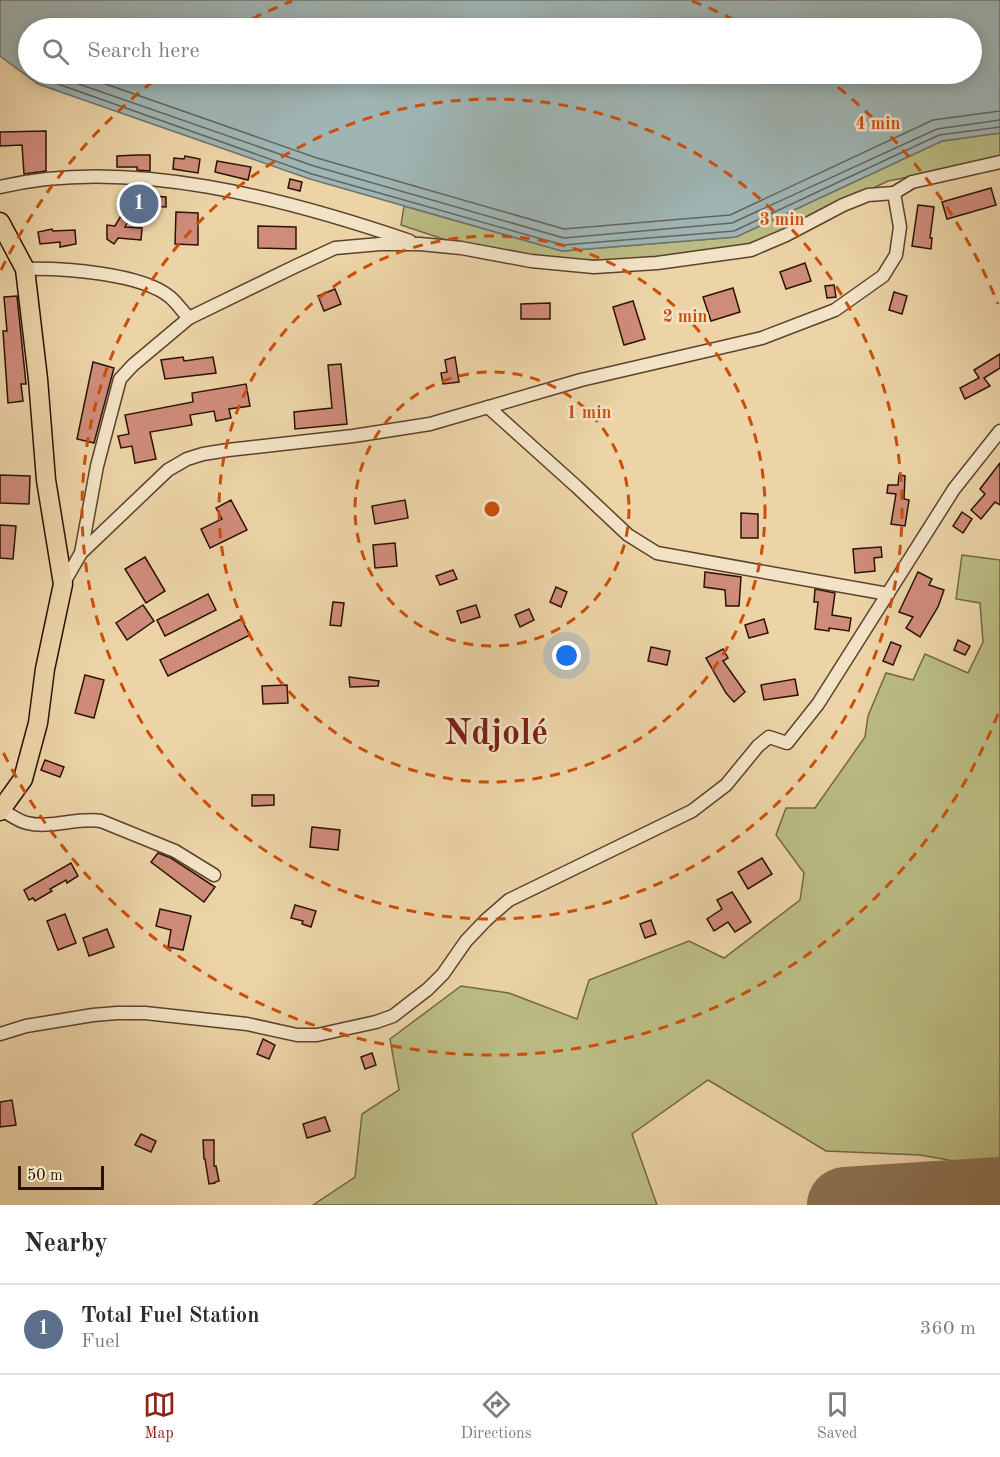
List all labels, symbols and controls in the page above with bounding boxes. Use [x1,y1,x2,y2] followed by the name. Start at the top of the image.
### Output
[18,18,982,84] search box
[39,35,72,68] icon: search
[87,40,200,62] text: Search here
[855,115,901,133] text: 4 min
[120,182,158,226] pin: 1
[759,211,805,229] text: 3 min
[662,308,708,326] text: 2 min
[566,404,612,422] text: 1 min
[482,499,502,519] centre of rings
[552,641,581,670] your location
[444,717,548,753] district label: Ndjolé
[18,1163,104,1190] scale bar
[27,1168,63,1184] text: 50 m
[24,1231,108,1257] text: Nearby
[81,1305,259,1327] text: Total Fuel Station
[38,1319,49,1339] text: 1
[920,1319,976,1339] text: 360 m
[81,1332,120,1352] text: Fuel
[143,1388,176,1444] tab: Map
[461,1388,532,1444] tab: Directions
[817,1388,857,1444] tab: Saved

